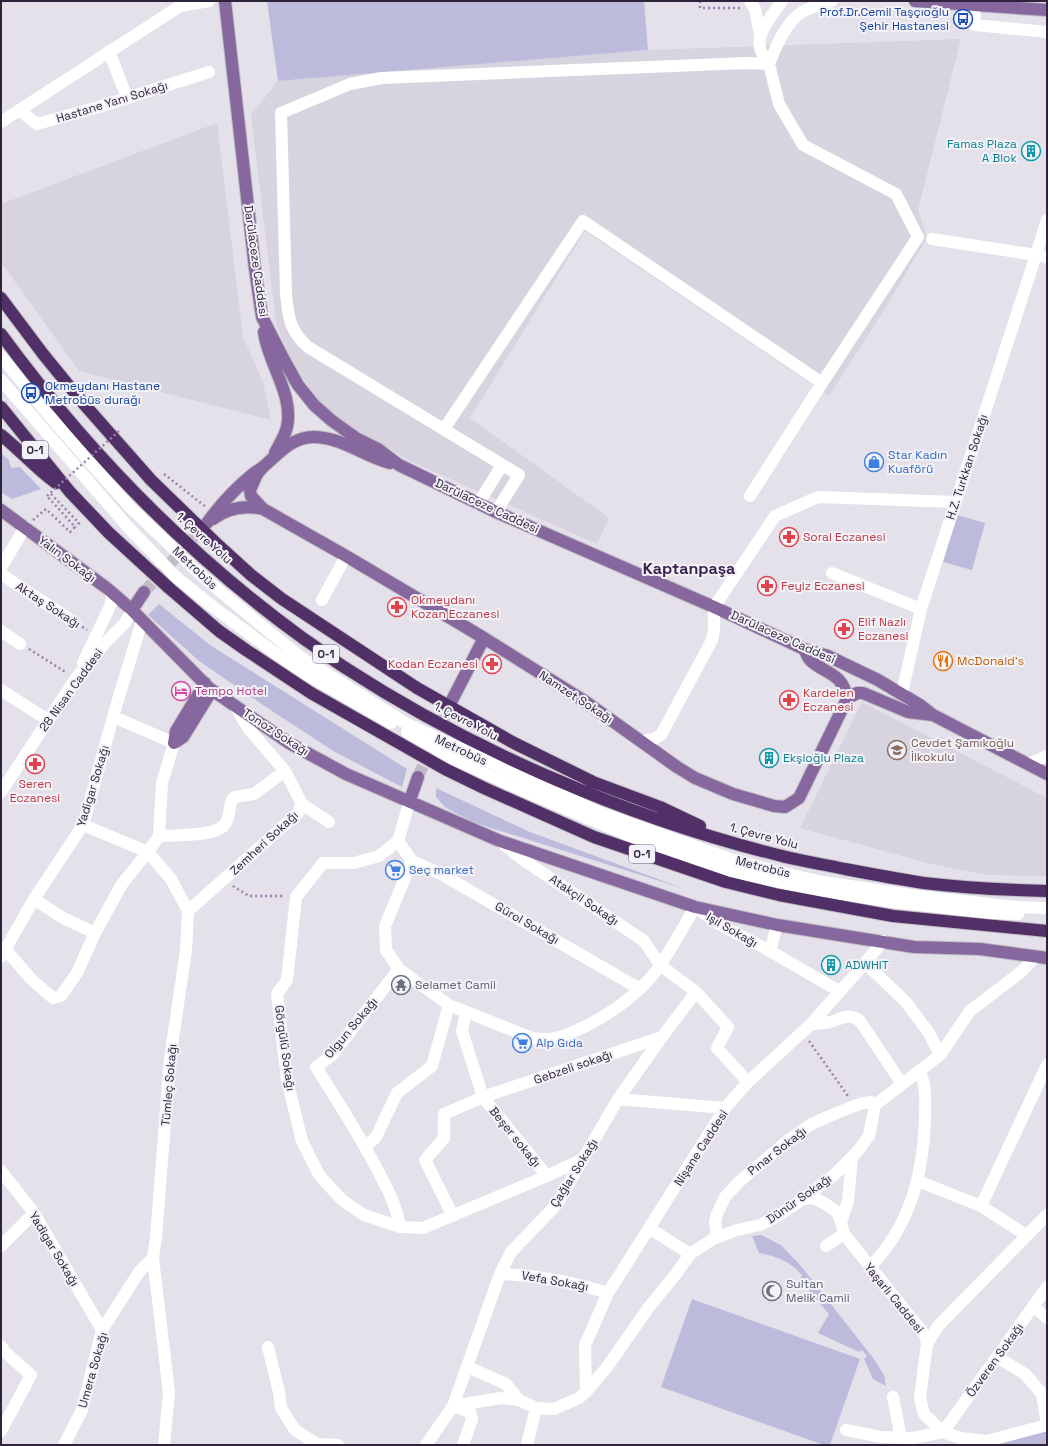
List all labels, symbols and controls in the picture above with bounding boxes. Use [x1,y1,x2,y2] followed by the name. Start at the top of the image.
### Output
[820,4,949,34] place label: Prof.Dr.Cemil Taşçıoğlu Şehir Hastanesi
[952,8,974,30] bus stop icon: Prof.Dr.Cemil Taşçıoğlu Şehir Hastanesi
[54,77,170,127] street label: Hastane Yanı Sokağı
[947,136,1018,166] place label: Famas Plaza A Blok
[1020,140,1042,162] building icon: Famas Plaza A Blok
[240,204,272,318] street label: Darülaceze Caddesi
[45,378,160,408] place label: Okmeydanı Hastane Metrobüs durağı
[20,382,42,404] bus stop icon: Okmeydanı Hastane Metrobüs durağı
[942,412,992,522] street label: H.Z. Turkkan Sokağı
[22,441,48,459] road number: O-1
[888,447,947,477] place label: Star Kadın Kuaförü
[863,451,885,473] shop icon: Star Kadın Kuaförü
[432,475,542,537] street label: Darülaceze Caddesi
[173,509,235,567] street label: 1. Çevre Yolu
[778,526,800,548] pharmacy icon: Soral Eczanesi
[803,529,886,545] place label: Soral Eczanesi
[35,532,99,586] street label: Yalın Sokağı
[169,543,221,593] street label: Metrobüs
[643,558,735,579] district label: Kaptanpaşa
[756,575,778,597] pharmacy icon: Feyiz Eczanesi
[13,578,83,632] street label: Aktaş Sokağı
[781,578,865,594] place label: Feyiz Eczanesi
[411,592,499,622] place label: Okmeydanı Kozan Eczanesi
[386,596,408,618] pharmacy icon: Okmeydanı Kozan Eczanesi
[728,607,838,667] street label: Darülaceze Caddesi
[858,614,909,644] place label: Elif Nazlı Eczanesi
[833,618,855,640] pharmacy icon: Elif Nazlı Eczanesi
[36,645,106,735] street label: 28 Nisan Caddesi
[313,645,339,663] road number: O-1
[932,650,954,672] restaurant icon: McDonald's
[481,653,503,675] pharmacy icon: Kodan Eczanesi
[957,653,1024,669] place label: McDonald's
[388,656,478,672] place label: Kodan Eczanesi
[536,667,616,727] street label: Namzet Sokağı
[170,680,192,702] hotel icon: Tempo Hotel
[195,683,267,699] place label: Tempo Hotel
[803,685,854,715] place label: Kardelen Eczanesi
[778,689,800,711] pharmacy icon: Kardelen Eczanesi
[431,698,501,744] street label: 1. Çevre Yolu
[240,705,312,759] street label: Tonoz Sokağı
[432,731,490,769] street label: Metrobüs
[911,735,1014,765] place label: Cevdet Şamıkoğlu İlkokulu
[886,739,908,761] school or university icon: Cevdet Şamıkoğlu İlkokulu
[73,743,113,829] street label: Yadigar Sokağı
[758,747,780,769] building icon: Ekşioğlu Plaza
[783,750,864,766] place label: Ekşioğlu Plaza
[24,753,46,775] pharmacy icon: Seren Eczanesi
[10,776,60,806] place label: Seren Eczanesi
[226,807,302,879] street label: Zemheri Sokağı
[728,819,800,853] street label: 1. Çevre Yolu
[629,845,655,863] road number: O-1
[734,852,792,882] street label: Metrobüs
[384,859,406,881] supermarket icon: Seç market
[409,862,474,878] place label: Seç market
[546,871,622,929] street label: Atakçil Sokağı
[492,898,562,948] street label: Gürol Sokağı
[703,909,761,951] street label: Işıl Sokağı
[820,954,842,976] building icon: ADWHIT
[845,957,889,973] place label: ADWHIT
[390,974,412,996] temple icon: Selamet Camii
[415,977,496,993] place label: Selamet Camii
[321,994,381,1062] street label: Olgun Sokağı
[271,1004,299,1092] street label: Görgülü Sokağı
[511,1032,533,1054] supermarket icon: Alp Gıda
[536,1035,583,1051] place label: Alp Gıda
[157,1043,181,1127] street label: Tümleç Sokağı
[532,1046,614,1088] street label: Gebzeli sokağı
[486,1103,544,1171] street label: Beşer sokağı
[670,1107,732,1189] street label: Nişane Caddesi
[744,1123,810,1179] street label: Pınar Sokağı
[547,1136,601,1210] street label: Çağlar Sokağı
[763,1171,835,1227] street label: Dünür Sokağı
[25,1209,83,1289] street label: Yadigar Sokağı
[861,1259,927,1337] street label: Yaşarlı Caddesi
[520,1267,590,1295] street label: Vefa Sokağı
[786,1276,850,1306] place label: Sultan Melik Camii
[761,1280,783,1302] mosque icon: Sultan Melik Camii
[963,1320,1027,1400] street label: Özveren Sokağı
[75,1330,111,1410] street label: Umera Sokağı

